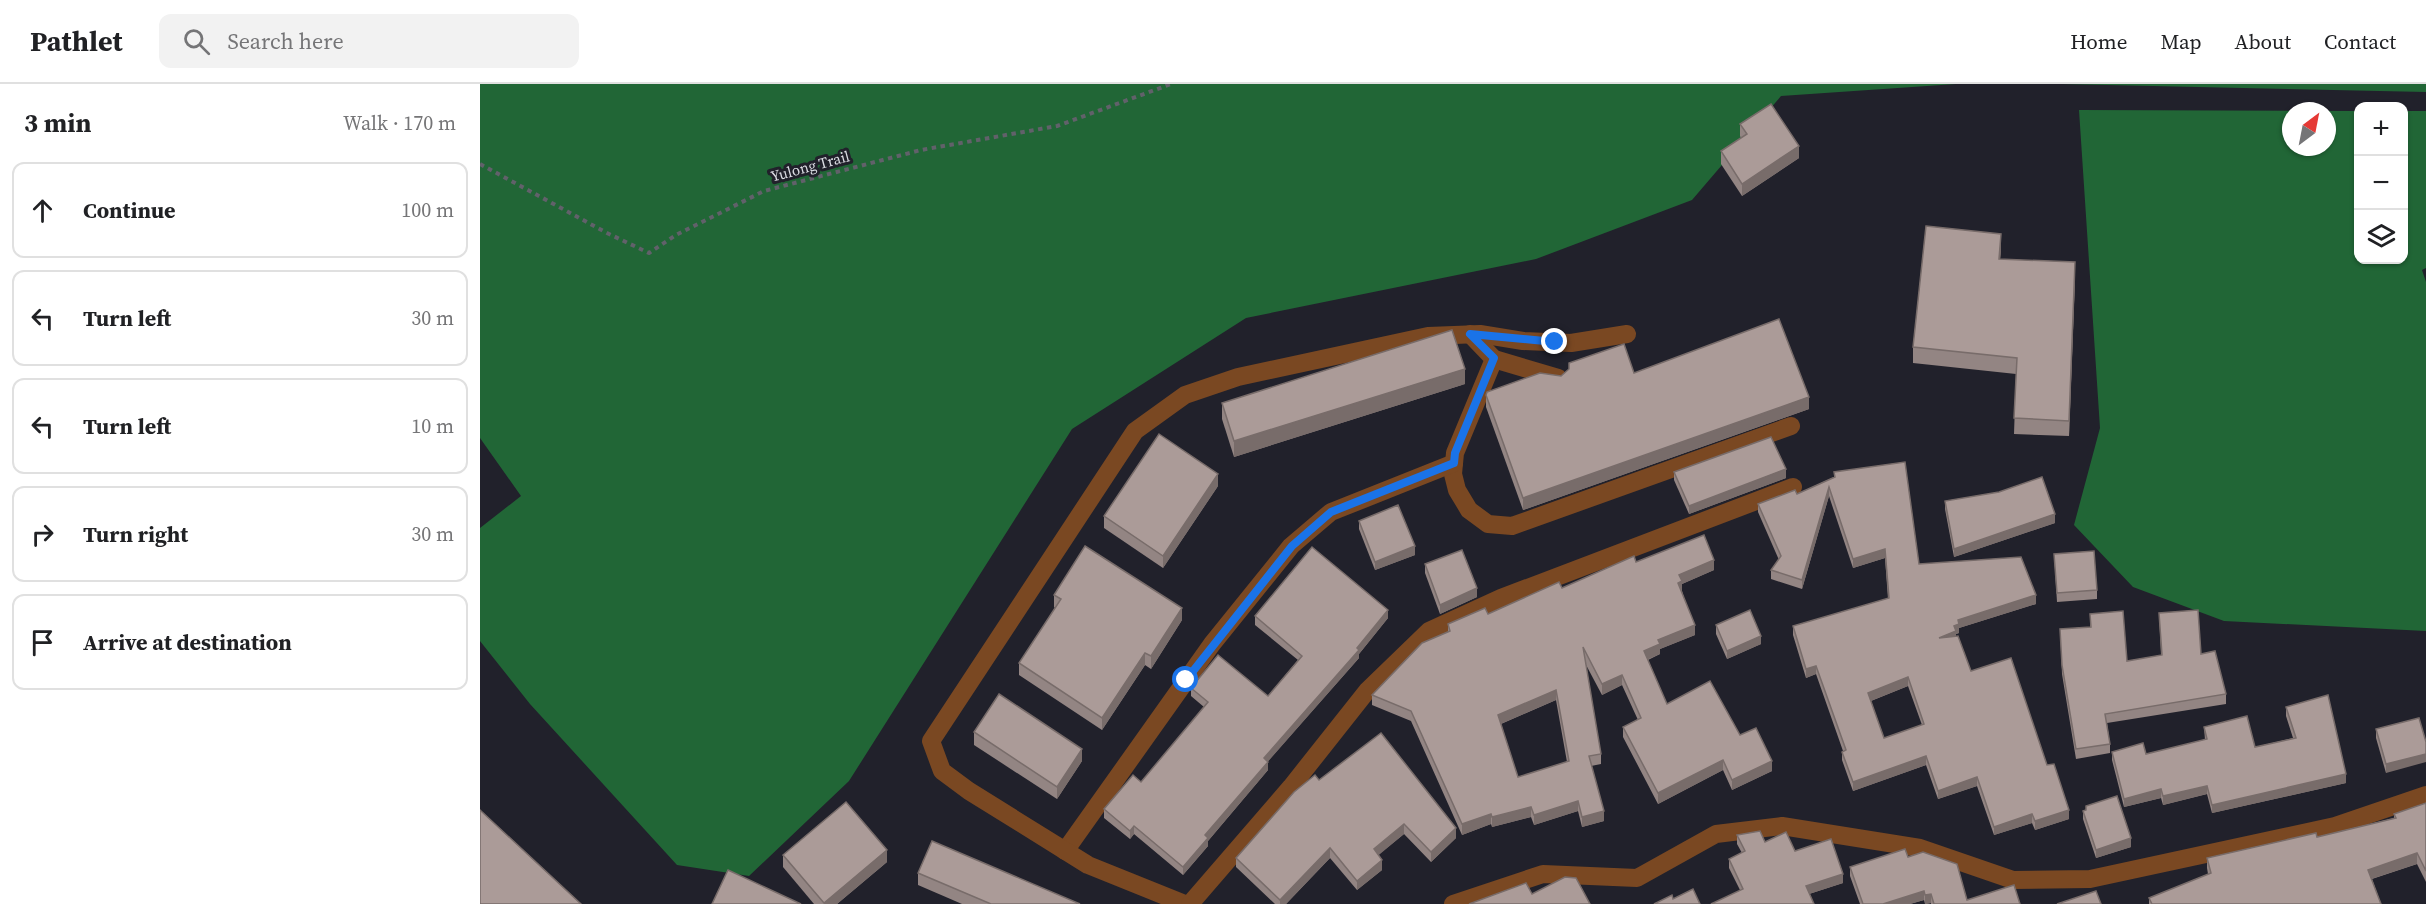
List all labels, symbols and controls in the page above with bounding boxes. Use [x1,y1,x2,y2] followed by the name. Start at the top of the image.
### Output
[159,14,579,68] search box
[30,22,123,60] text: Pathlet
[180,25,213,58] icon: search
[228,26,344,56] text: Search here
[2070,27,2128,56] text: Home
[2161,27,2202,56] text: Map
[2235,27,2291,56] text: About
[2324,27,2396,56] text: Contact
[2282,102,2336,156] north arrow
[2354,102,2408,264] map controls
[2354,102,2408,156] button: +
[24,105,91,141] text: 3 min
[343,109,456,137] text: Walk · 170 m
[768,145,852,187] street label: Yulong Trail
[2354,156,2408,210] button: −
[26,194,59,227] icon: ahead
[83,195,176,225] text: Continue
[401,196,454,224] text: 100 m
[2354,210,2408,264] button: layers
[26,302,59,335] icon: left
[83,303,171,333] text: Turn left
[411,304,454,332] text: 30 m
[1541,328,1567,354] route end
[26,410,59,443] icon: left
[83,411,171,441] text: Turn left
[411,412,454,440] text: 10 m
[26,518,59,551] icon: right
[83,519,188,549] text: Turn right
[411,520,454,548] text: 30 m
[26,626,59,659] icon: arrive
[83,627,292,657] text: Arrive at destination
[1172,666,1198,692] route start

